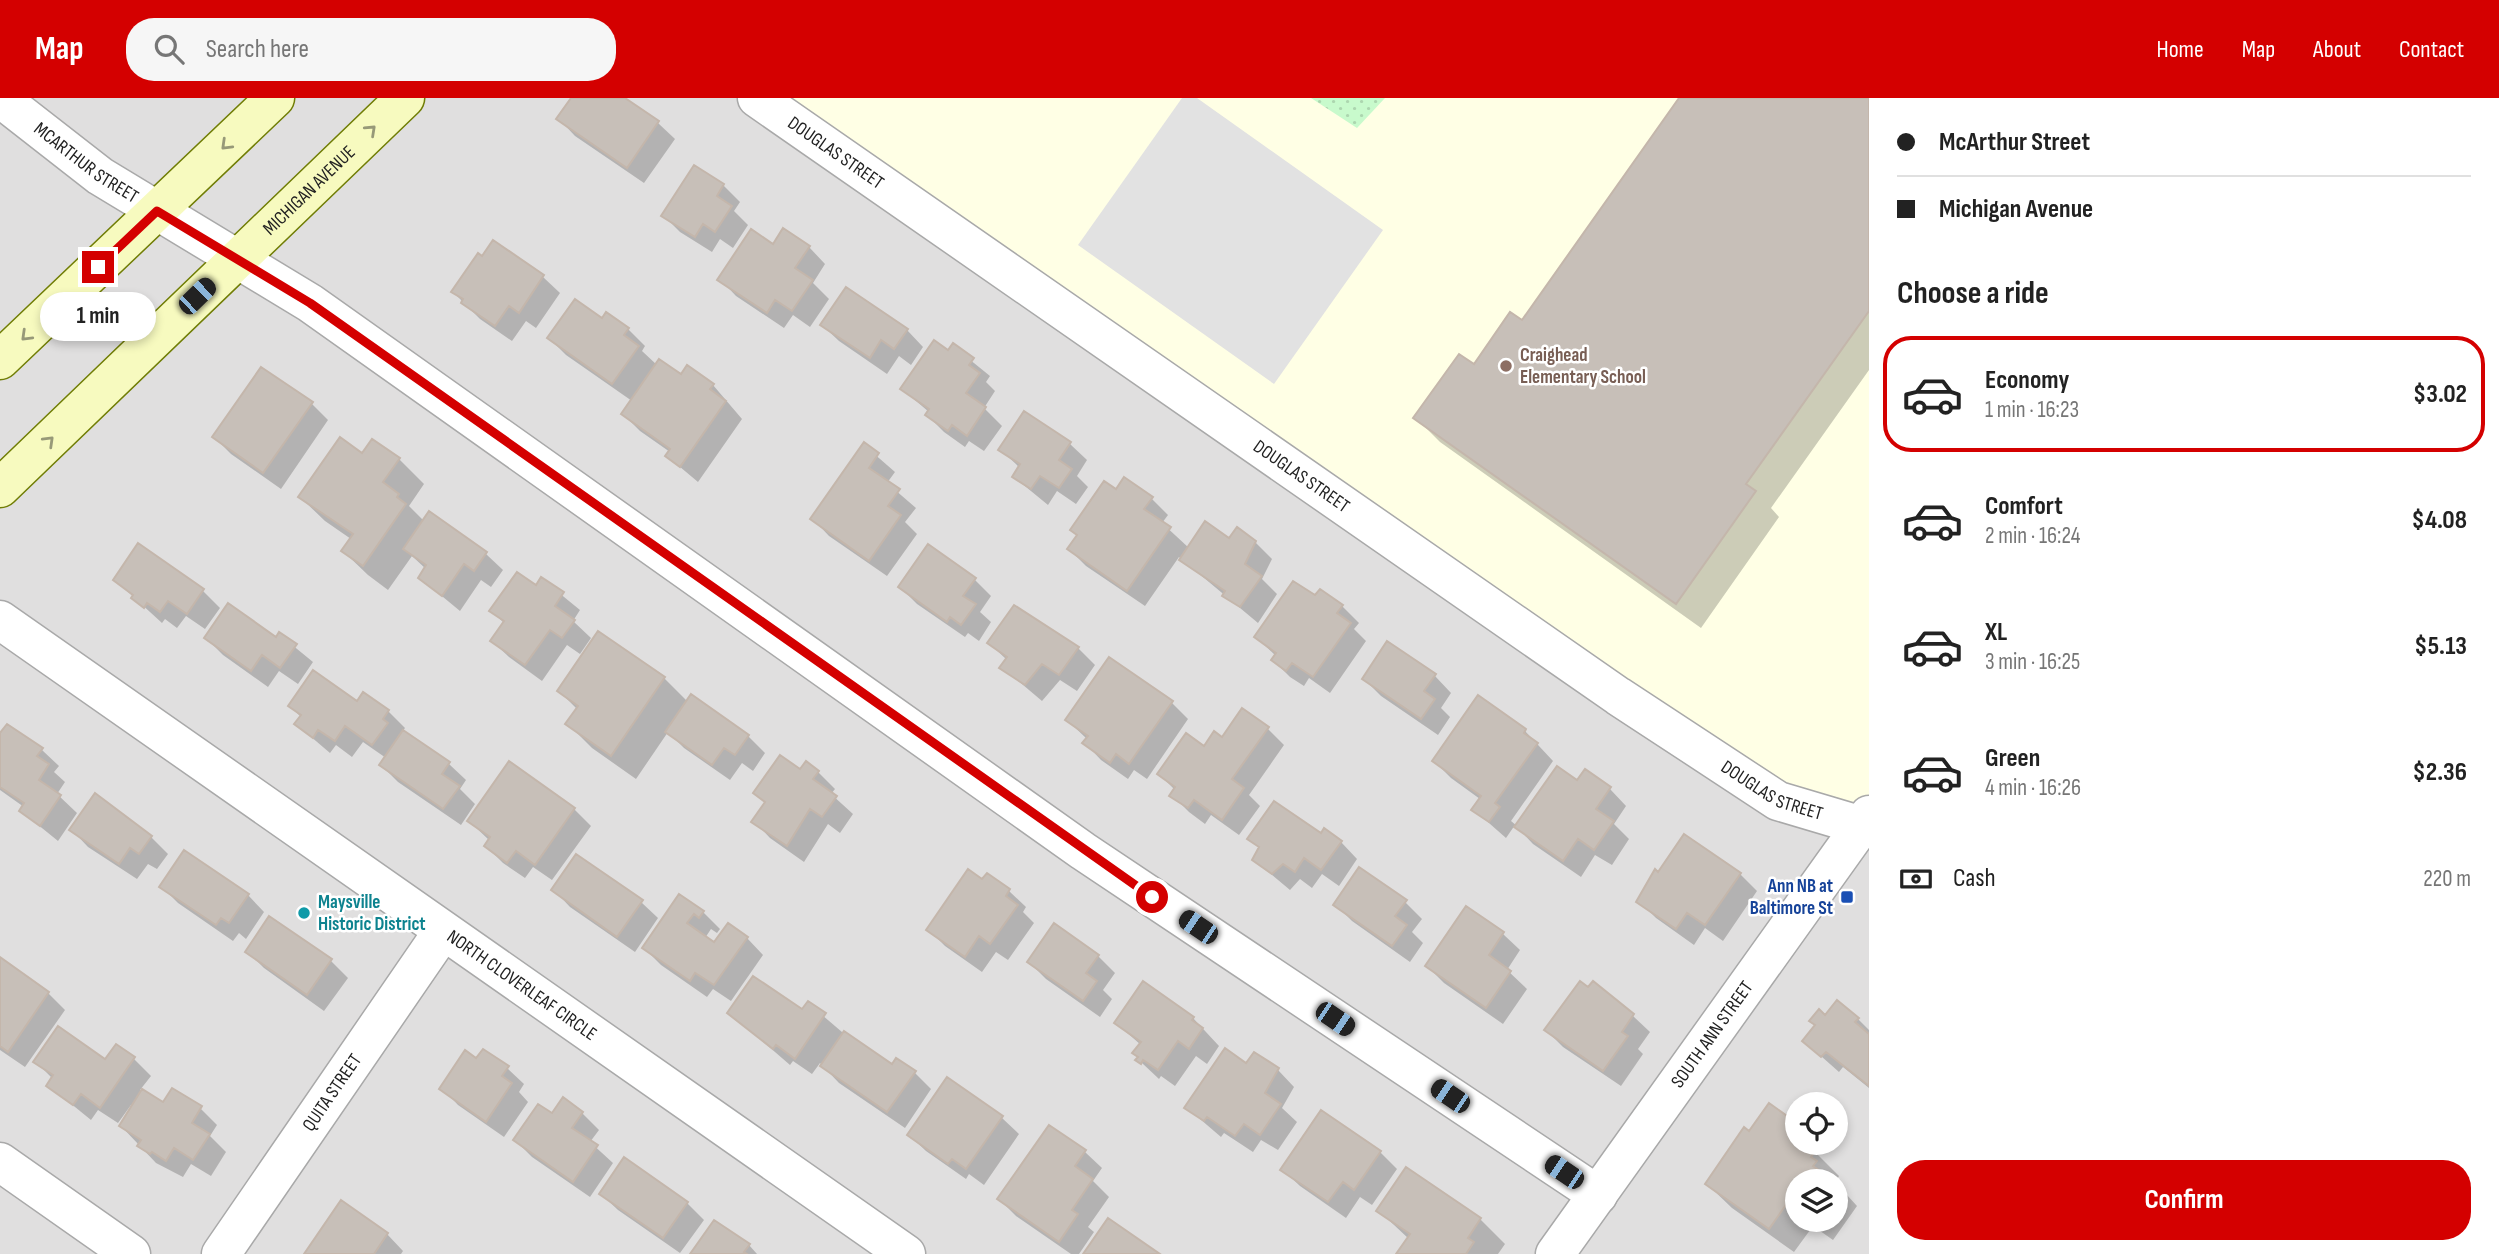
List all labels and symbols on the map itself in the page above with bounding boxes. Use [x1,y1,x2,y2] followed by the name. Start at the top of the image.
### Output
[783,111,889,194] street label: DOUGLAS STREET
[29,117,143,208] street label: MCARTHUR STREET
[363,125,376,138] one-way arrow
[221,137,234,150] one-way arrow
[258,141,360,240] street label: MICHIGAN AVENUE
[82,251,114,283] route end
[175,274,220,318] car
[40,292,156,340] callout: 1 min
[21,328,34,341] one-way arrow
[1520,344,1646,389] place label: Craighead Elementary School
[1498,358,1514,374] marker: Craighead Elementary School
[1249,435,1354,518] street label: DOUGLAS STREET
[41,436,54,449] one-way arrow
[1717,755,1826,825] street label: DOUGLAS STREET
[1750,875,1833,920] place label: Ann NB at Baltimore St
[1136,881,1168,913] route start
[1839,889,1855,905] marker: Ann NB at Baltimore St
[318,891,426,936] place label: Maysville Historic District
[296,905,312,921] marker: Maysville Historic District
[1175,907,1222,947] car
[443,925,601,1046] street label: NORTH CLOVERLEAF CIRCLE
[1666,976,1758,1092] street label: SOUTH ANN STREET
[1312,999,1359,1039] car
[297,1049,367,1135] street label: QUITA STREET
[1427,1076,1474,1116] car
[1541,1152,1588,1192] car

